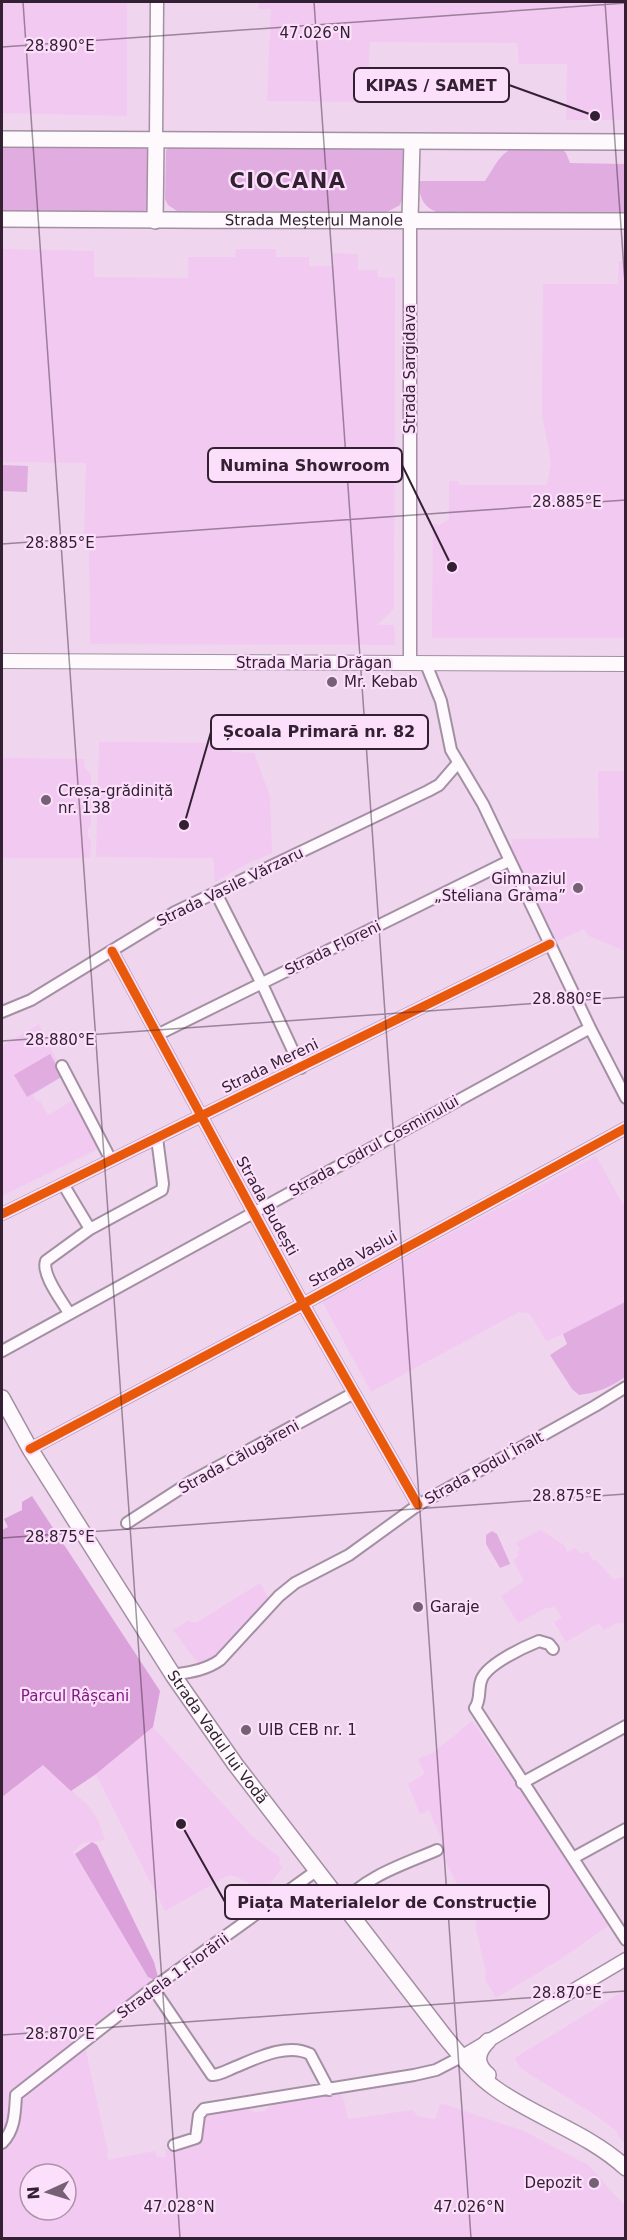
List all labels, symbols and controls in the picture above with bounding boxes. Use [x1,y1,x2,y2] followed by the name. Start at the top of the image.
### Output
[279,24,351,42] text: 47.026°N
[25,37,95,55] text: 28.890°E
[354,68,509,102] callout: KIPAS / SAMET
[365,76,497,95] text: KIPAS / SAMET
[229,169,347,193] district label: CIOCANA
[225,211,403,229] street label: Strada Meșterul Manole
[401,304,419,434] street label: Strada Sargidava
[208,448,402,482] callout: Numina Showroom
[220,456,390,475] text: Numina Showroom
[532,493,602,511] text: 28.885°E
[25,534,95,552] text: 28.885°E
[236,654,392,672] street label: Strada Maria Drăgan
[344,673,418,691] place label: Mr. Kebab
[325,675,339,689] marker: Mr. Kebab
[211,715,428,749] callout: Școala Primară nr. 82
[223,722,415,741] text: Școala Primară nr. 82
[58,782,173,817] place label: Creșa-grădiniță nr. 138
[39,793,53,807] marker: Creșa-grădiniță nr. 138
[154,844,306,930] street label: Strada Vasile Vărzaru
[434,870,566,905] place label: Gimnaziul „Steliana Grama”
[571,881,585,895] marker: Gimnaziul „Steliana Grama”
[282,917,384,979] street label: Strada Floreni
[532,990,602,1008] text: 28.880°E
[25,1031,95,1049] text: 28.880°E
[219,1035,321,1097] street label: Strada Mereni
[286,1092,462,1200] street label: Strada Codrul Cosminului
[232,1153,302,1259] street label: Strada Budești
[306,1227,400,1291] street label: Strada Vaslui
[176,1416,302,1498] street label: Strada Călugăreni
[421,1427,547,1508] street label: Strada Podul Înalt
[532,1487,602,1505] text: 28.875°E
[25,1528,95,1546] text: 28.875°E
[430,1598,480,1616] place label: Garaje
[411,1600,425,1614] marker: Garaje
[163,1667,271,1808] street label: Strada Vadul lui Vodă
[21,1687,129,1705] park label: Parcul Râșcani
[258,1721,357,1739] place label: UIB CEB nr. 1
[239,1723,253,1737] marker: UIB CEB nr. 1
[225,1885,549,1919] callout: Piața Materialelor de Construcție
[237,1893,537,1912] text: Piața Materialelor de Construcție
[114,1929,232,2023] street label: Stradela 1 Florării
[532,1984,602,2002] text: 28.870°E
[25,2025,95,2043] text: 28.870°E
[18,2162,78,2222] north arrow
[525,2174,582,2192] place label: Depozit
[587,2176,601,2190] marker: Depozit
[24,2186,43,2200] text: N
[143,2198,215,2216] text: 47.028°N
[433,2198,505,2216] text: 47.026°N

